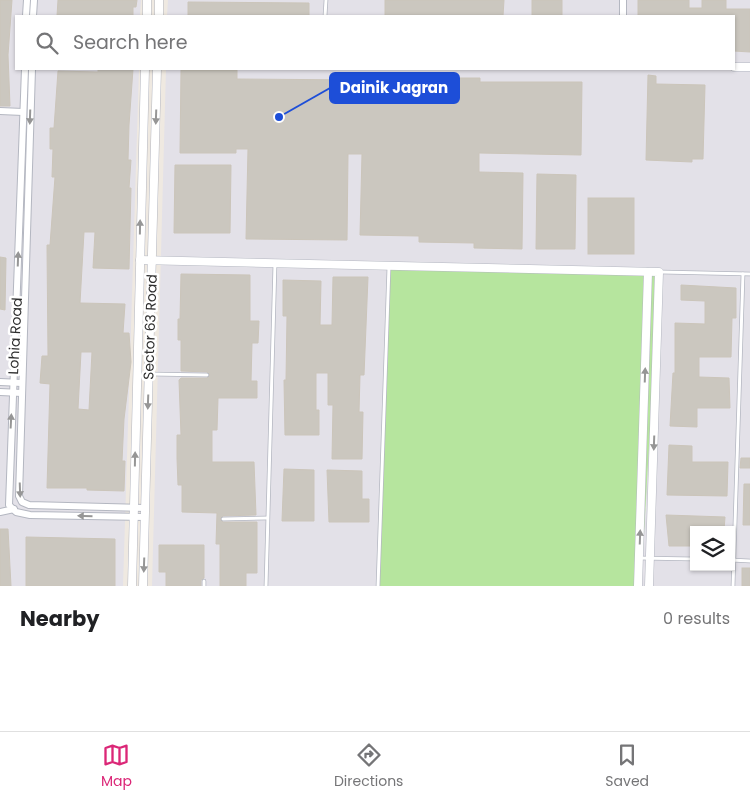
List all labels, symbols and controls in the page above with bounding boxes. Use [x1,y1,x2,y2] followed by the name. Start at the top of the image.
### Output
[15,15,735,70] search box
[33,29,61,57] icon: search
[73,29,187,56] text: Search here
[330,73,459,103] callout: Dainik Jagran
[340,77,448,98] text: Dainik Jagran
[26,110,34,126] one-way arrow
[152,110,160,126] one-way arrow
[137,219,145,235] one-way arrow
[15,251,23,267] one-way arrow
[138,274,162,380] street label: Sector 63 Road
[3,297,27,375] street label: Lohia Road
[641,367,649,383] one-way arrow
[144,395,152,411] one-way arrow
[7,413,15,429] one-way arrow
[649,435,657,451] one-way arrow
[131,451,139,467] one-way arrow
[16,482,24,498] one-way arrow
[77,512,93,520] one-way arrow
[690,526,735,571] map controls
[690,526,735,571] button: layers
[636,529,644,545] one-way arrow
[139,557,147,573] one-way arrow
[20,604,100,633] text: Nearby
[663,607,730,630] text: 0 results
[101,741,132,792] tab: Map
[334,741,403,792] tab: Directions
[605,741,649,792] tab: Saved

